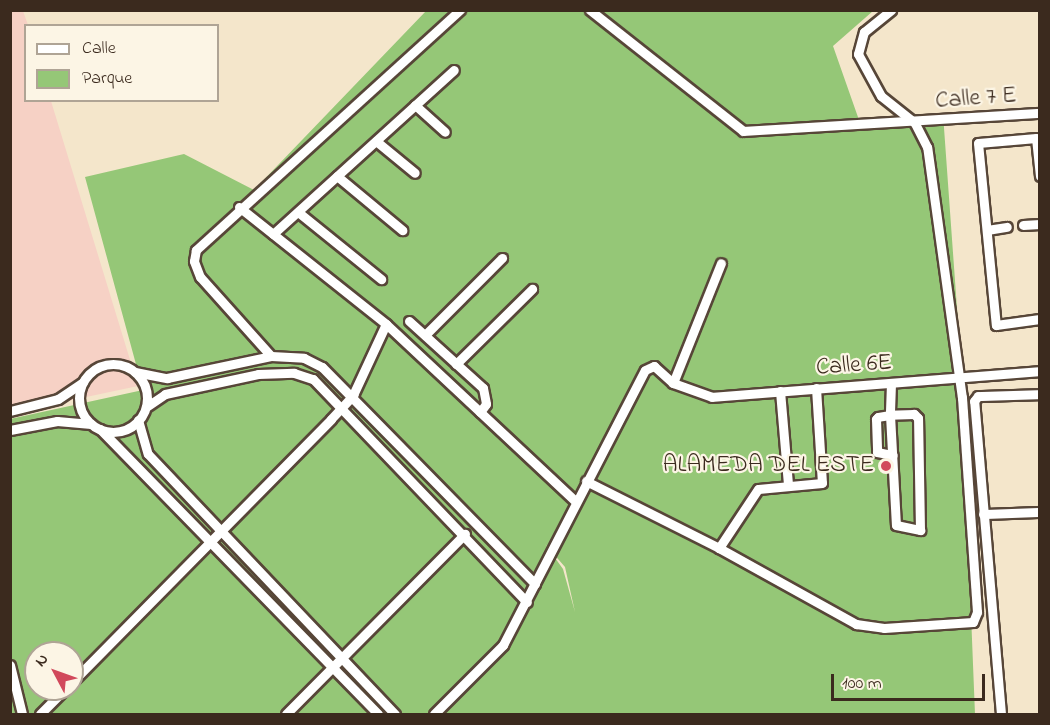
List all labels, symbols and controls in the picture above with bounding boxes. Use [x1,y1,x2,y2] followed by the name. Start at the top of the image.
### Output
[24,24,219,102] legend
[82,36,116,62] text: Calle
[82,66,132,92] text: Parque
[934,82,1018,116] street label: Calle 7 E
[815,349,893,383] street label: Calle 6E
[663,452,874,480] place label: ALAMEDA DEL ESTE
[879,459,893,473] marker: ALAMEDA DEL ESTE
[24,641,84,701] north arrow
[29,649,55,672] text: N
[834,662,988,700] scale bar
[842,671,882,697] text: 100 m

